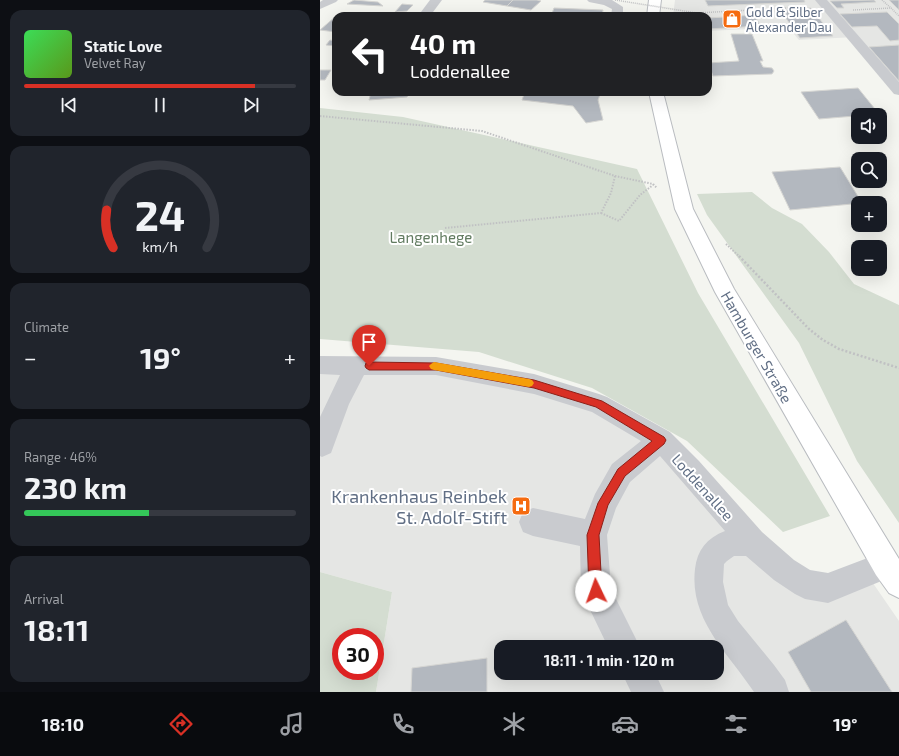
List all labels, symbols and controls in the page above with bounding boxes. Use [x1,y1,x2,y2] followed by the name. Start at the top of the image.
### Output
[746,4,832,35] place label: Gold & Silber Alexander Dau
[721,8,743,30] shop icon: Gold & Silber Alexander Dau
[410,26,476,60] text: 40 m
[344,28,396,80] icon: left
[84,37,162,55] text: Static Love
[84,55,146,71] text: Velvet Ray
[410,60,510,82] text: Loddenallee
[58,94,80,116] icon: previous
[149,94,171,116] icon: pause
[240,94,262,116] icon: next
[851,108,887,276] map controls
[851,108,887,144] button: sound
[851,152,887,188] button: search
[135,188,185,238] text: 24
[851,196,887,232] button: +
[390,228,472,246] park label: Langenhege
[142,237,178,254] text: km/h
[851,240,887,276] button: −
[718,288,796,406] street label: Hamburger Straße
[24,319,69,335] text: Climate
[352,325,386,366] pin
[358,331,380,353] icon: arrive
[140,339,181,375] text: 19°
[24,344,37,370] text: −
[284,344,296,370] text: +
[24,449,97,465] text: Range · 46%
[668,450,738,524] street label: Loddenallee
[24,469,127,505] text: 230 km
[331,485,507,528] place label: Krankenhaus Reinbek St. Adolf-Stift
[510,495,532,517] hospital icon: Krankenhaus Reinbek St. Adolf-Stift
[575,570,617,612] position arrow
[24,591,64,607] text: Arrival
[24,611,89,647] text: 18:11
[332,628,384,680] speed limit sign: 30
[544,651,674,669] text: 18:11 · 1 min · 120 m
[167,710,195,738] icon: directions
[278,710,306,738] icon: music
[389,710,417,738] icon: phone
[500,710,528,738] icon: climate
[611,710,639,738] icon: car
[722,710,750,738] icon: filters
[41,713,84,735] text: 18:10
[833,713,857,735] text: 19°

